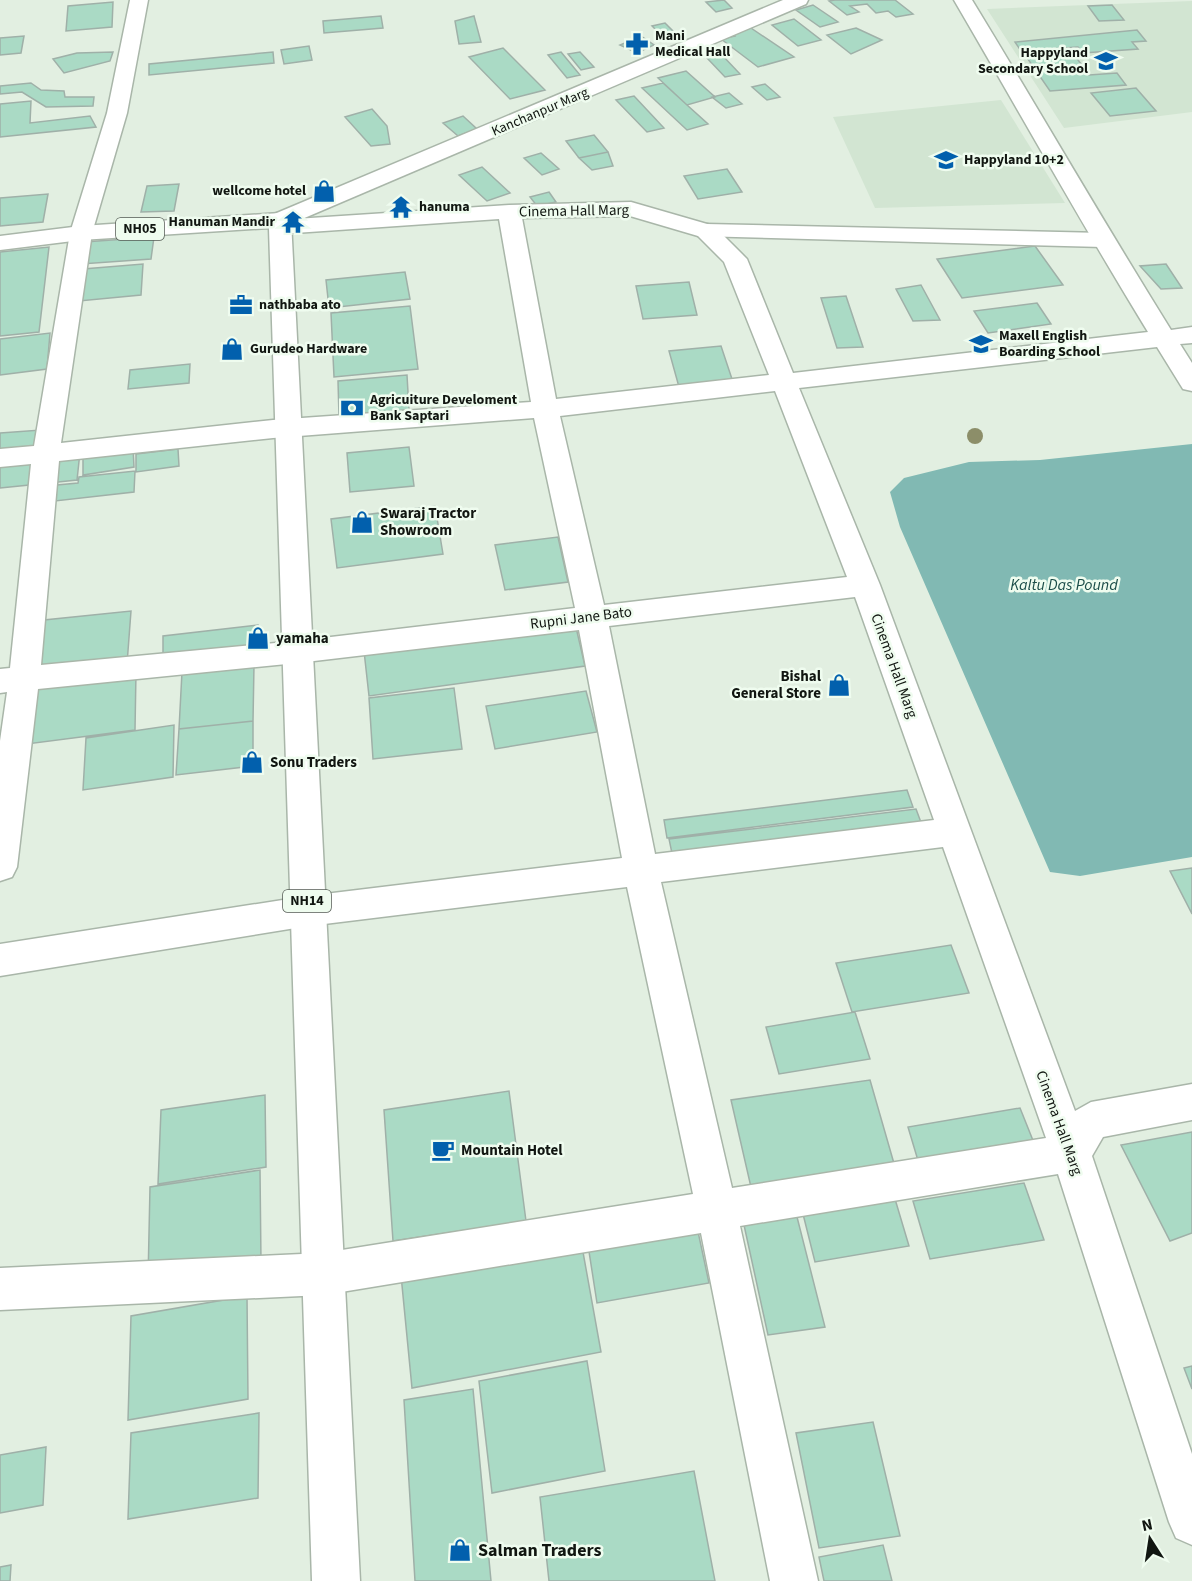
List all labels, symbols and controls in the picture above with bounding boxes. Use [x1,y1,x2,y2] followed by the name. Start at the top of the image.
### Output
[655,26,730,62] place label: Mani Medical Hall
[624,31,650,57] pharmacy icon: Mani Medical Hall
[978,43,1088,79] place label: Happyland Secondary School
[1093,48,1119,74] school or university icon: Happyland Secondary School
[488,83,592,141] street label: Kanchanpur Marg
[933,147,959,173] school or university icon: Happyland 10+2
[964,150,1064,170] place label: Happyland 10+2
[311,178,337,204] shop icon: wellcome hotel
[212,181,306,201] place label: wellcome hotel
[388,194,414,220] temple icon: hanuma
[419,197,470,217] place label: hanuma
[519,200,630,222] street label: Cinema Hall Marg
[280,209,306,235] temple icon: Hanuman Mandir
[169,212,275,232] place label: Hanuman Mandir
[116,218,164,240] road number: NH05
[228,292,254,318] office icon: nathbaba ato
[259,295,341,315] place label: nathbaba ato
[999,326,1100,362] place label: Maxell English Boarding School
[968,331,994,357] school or university icon: Maxell English Boarding School
[219,336,245,362] shop icon: Gurudeo Hardware
[250,339,367,359] place label: Gurudeo Hardware
[369,390,518,426] place label: Agricuiture Develoment Bank Saptari
[339,395,365,421] bank icon: Agricuiture Develoment Bank Saptari
[380,503,476,541] place label: Swaraj Tractor Showroom
[349,509,375,535] shop icon: Swaraj Tractor Showroom
[1010,574,1118,596] water label: Kaltu Das Pound
[529,601,633,635] street label: Rupni Jane Bato
[865,611,923,722] street label: Cinema Hall Marg
[245,625,271,651] shop icon: yamaha
[276,628,329,649] place label: yamaha
[731,666,822,704] place label: Bishal General Store
[826,672,852,698] shop icon: Bishal General Store
[239,749,265,775] shop icon: Sonu Traders
[270,752,357,773] place label: Sonu Traders
[283,890,331,912] road number: NH14
[1030,1068,1088,1179] street label: Cinema Hall Marg
[430,1137,456,1163] cafe icon: Mountain Hotel
[461,1140,563,1161] place label: Mountain Hotel
[1120,1509,1180,1569] north arrow
[1140,1513,1155,1537] text: N
[447,1537,473,1563] shop icon: Salman Traders
[478,1538,602,1563] place label: Salman Traders

